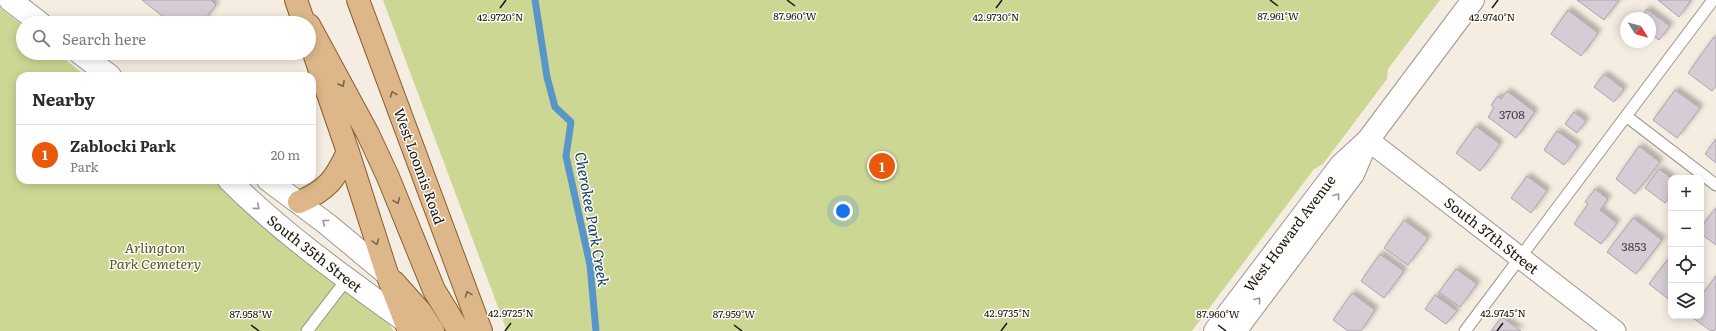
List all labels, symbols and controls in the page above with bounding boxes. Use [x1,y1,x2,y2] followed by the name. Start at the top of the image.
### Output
[773,8,817,23] text: 87.960°W
[1257,8,1299,23] text: 87.961°W
[477,9,523,24] text: 42.9720°N
[973,9,1019,24] text: 42.9730°N
[1469,9,1515,24] text: 42.9740°N
[1620,12,1656,48] north arrow
[16,16,316,60] search box
[30,27,52,49] icon: search
[62,27,146,50] text: Search here
[337,80,344,87] one-way arrow
[32,86,95,111] text: Nearby
[390,90,398,97] one-way arrow
[390,105,450,227] street label: West Loomis Road
[1499,105,1525,123] house number: 3708
[70,134,176,157] text: Zablocki Park
[42,145,48,164] text: 1
[271,145,300,164] text: 20 m
[570,150,616,289] water label: Cherokee Park Creek
[869,151,895,181] pin: 1
[70,157,99,176] text: Park
[1238,170,1340,296] street label: West Howard Avenue
[1668,175,1704,319] map controls
[1668,175,1704,211] button: +
[1441,192,1544,278] street label: South 37th Street
[1332,193,1339,200] one-way arrow
[393,198,401,205] one-way arrow
[833,201,853,221] your location
[252,202,259,209] one-way arrow
[263,210,367,297] street label: South 35th Street
[1668,211,1704,247] button: −
[322,220,329,227] one-way arrow
[109,237,201,273] park label: Arlington Park Cemetery
[1621,237,1647,255] house number: 3853
[372,238,380,245] one-way arrow
[1668,247,1704,283] button: locate
[1668,283,1704,319] button: layers
[464,291,472,298] one-way arrow
[1254,297,1261,304] one-way arrow
[488,305,534,320] text: 42.9725°N
[984,305,1030,320] text: 42.9735°N
[1480,305,1526,320] text: 42.9745°N
[230,306,272,321] text: 87.958°W
[713,306,755,321] text: 87.959°W
[1196,306,1240,321] text: 87.960°W

